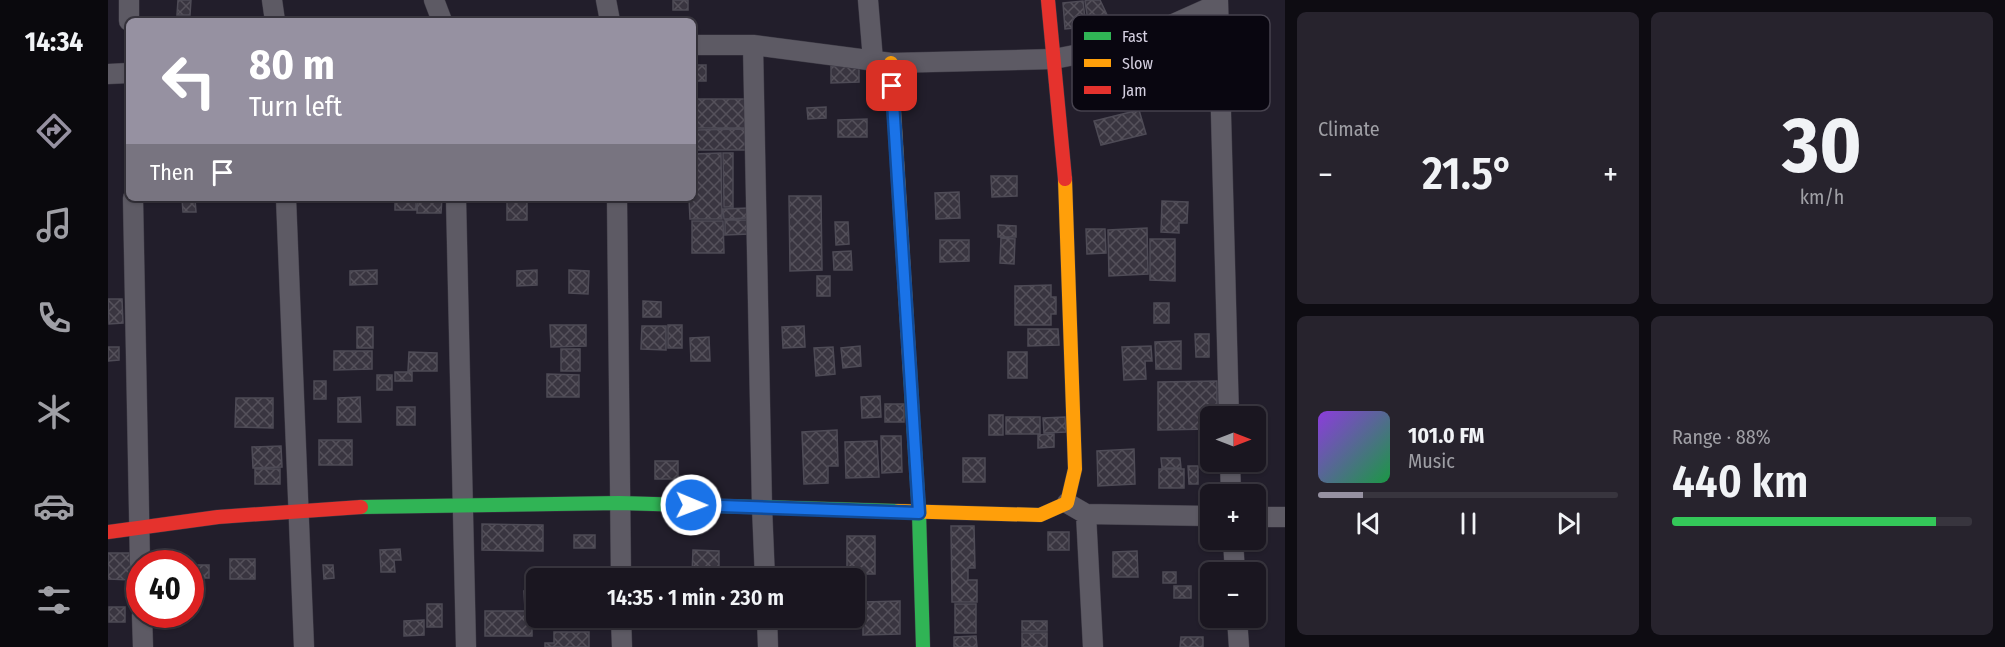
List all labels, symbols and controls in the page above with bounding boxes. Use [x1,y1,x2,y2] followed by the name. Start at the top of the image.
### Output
[1072,15,1270,111] legend
[25,26,83,58] text: 14:34
[1122,27,1149,46] text: Fast
[249,40,335,90] text: 80 m
[150,42,228,120] icon: left
[1122,54,1153,73] text: Slow
[866,60,917,111] pin
[875,69,908,102] icon: arrive
[1122,81,1147,100] text: Jam
[249,91,342,123] text: Turn left
[1782,99,1862,193] text: 30
[33,110,75,152] icon: directions
[1318,117,1380,141] text: Climate
[1422,147,1514,201] text: 21.5°
[1318,155,1333,195] text: −
[1603,155,1618,195] text: +
[206,156,239,189] icon: arrive
[150,159,194,186] text: Then
[1800,185,1844,209] text: km/h
[33,204,75,246] icon: music
[33,297,75,339] icon: phone
[33,391,75,433] icon: climate
[1200,406,1266,472] north arrow
[1200,406,1266,628] map controls
[1408,422,1484,449] text: 101.0 FM
[1672,425,1771,449] text: Range · 88%
[1408,449,1455,473] text: Music
[1672,455,1808,509] text: 440 km
[659,473,723,537] position arrow
[1200,484,1266,550] button: +
[33,485,75,527] icon: car
[1352,507,1385,540] icon: previous
[1452,507,1485,540] icon: pause
[1552,507,1585,540] icon: next
[126,550,204,628] speed limit sign: 40
[1200,562,1266,628] button: −
[33,579,75,621] icon: filters
[607,584,784,611] text: 14:35 · 1 min · 230 m

